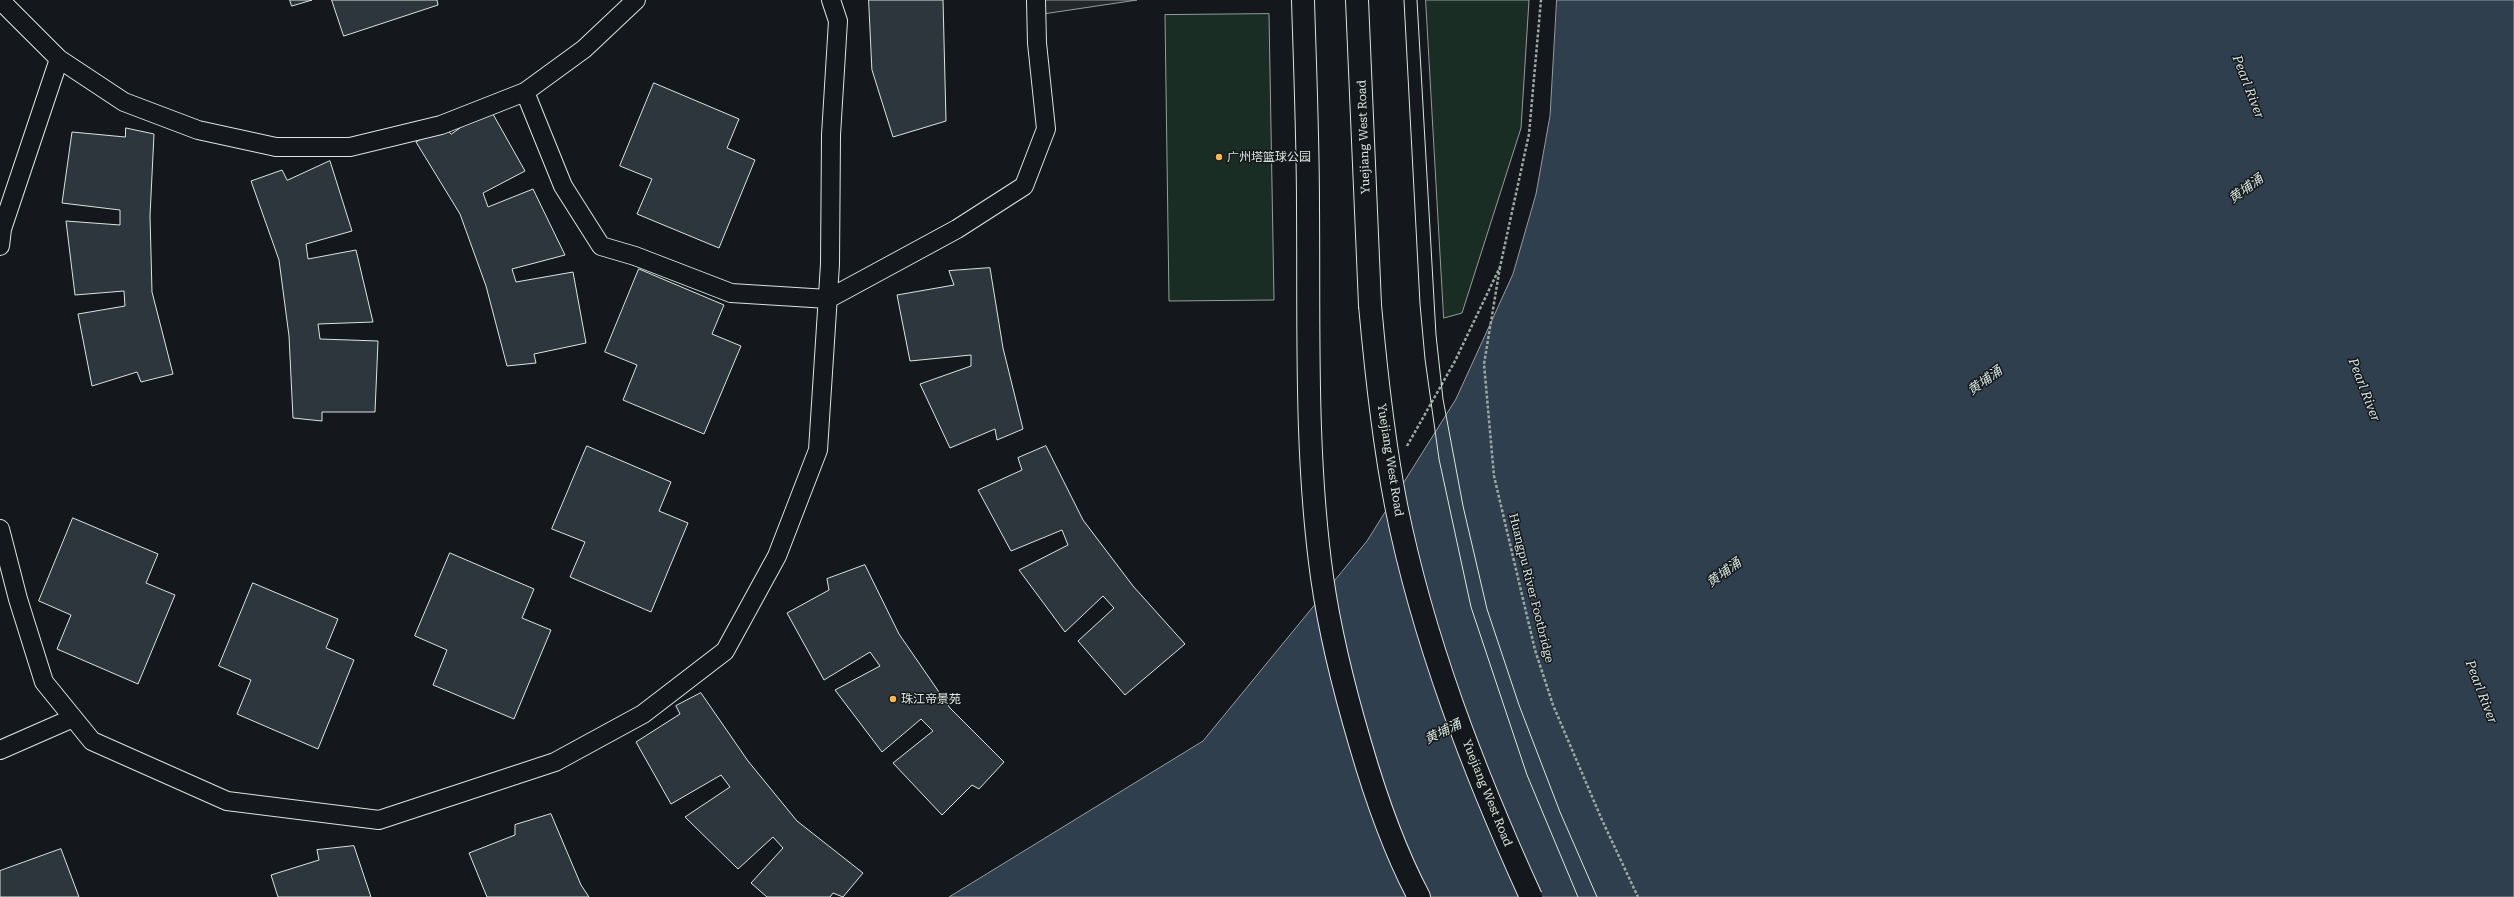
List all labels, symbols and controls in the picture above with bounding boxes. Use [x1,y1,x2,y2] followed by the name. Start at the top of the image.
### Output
[2229,53,2267,121] water label: Pearl River
[1355,80,1373,194] street label: Yuejiang West Road
[1227,150,1311,164] place label: 广州塔篮球公园
[1214,152,1224,162] marker: 广州塔篮球公园
[2226,171,2266,207] water label: 黄埔涌
[2345,356,2383,424] water label: Pearl River
[1965,363,2005,399] water label: 黄埔涌
[1374,403,1406,517] street label: Yuejiang West Road
[1505,512,1557,664] street label: Huangpu River Footbridge
[1704,555,1744,591] water label: 黄埔涌
[2462,658,2500,726] water label: Pearl River
[901,692,961,706] place label: 珠江帝景苑
[888,694,898,704] marker: 珠江帝景苑
[1422,716,1464,748] water label: 黄埔涌
[1459,737,1515,849] street label: Yuejiang West Road

